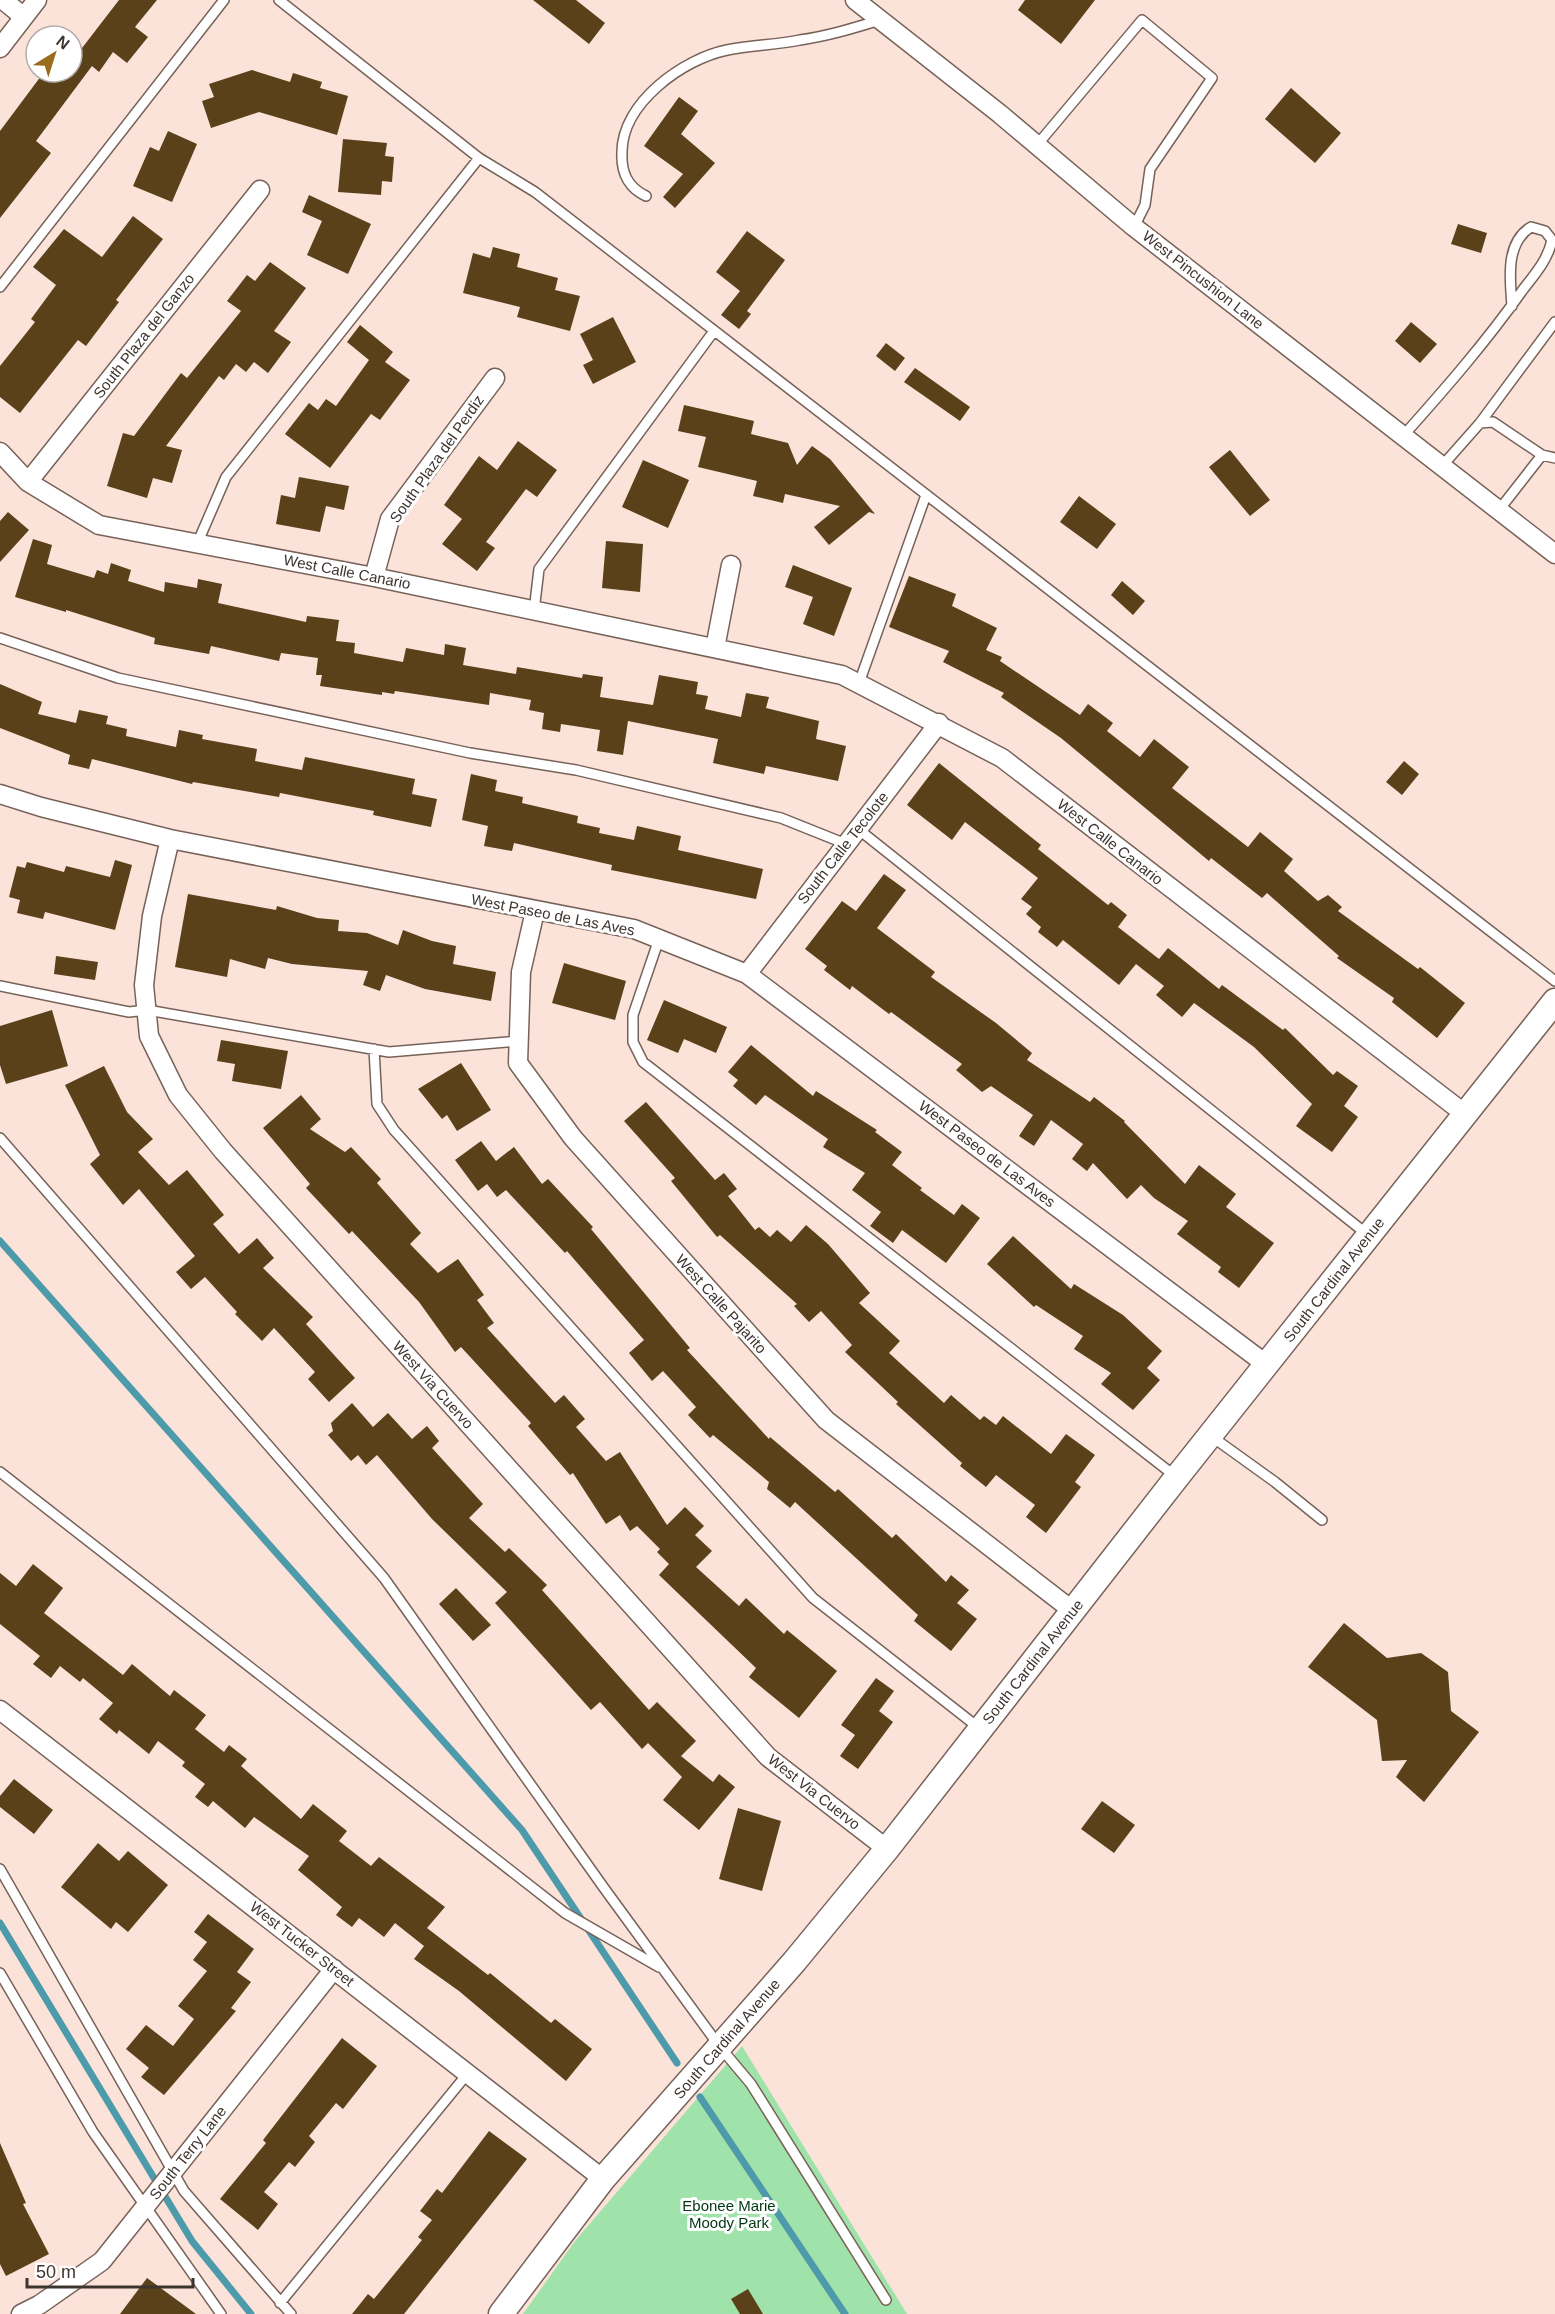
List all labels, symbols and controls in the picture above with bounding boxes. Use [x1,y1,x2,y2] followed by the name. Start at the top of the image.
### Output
[24,24,84,84] north arrow
[53,32,73,53] text: N
[1139,227,1267,332] street label: West Pincushion Lane
[90,270,198,401] street label: South Plaza del Ganzo
[386,392,487,526] street label: South Plaza del Perdiz
[282,551,412,592] street label: West Calle Canario
[794,788,892,907] street label: South Calle Tecolote
[1054,795,1166,888] street label: West Calle Canario
[470,890,636,939] street label: West Paseo de Las Aves
[916,1097,1059,1210] street label: West Paseo de Las Aves
[1280,1214,1387,1345] street label: South Cardinal Avenue
[672,1251,770,1357] street label: West Calle Pajarito
[390,1337,477,1432] street label: West Via Cuervo
[979,1596,1086,1727] street label: South Cardinal Avenue
[765,1750,864,1833] street label: West Via Cuervo
[247,1898,358,1990] street label: West Tucker Street
[670,1975,783,2102] street label: South Cardinal Avenue
[146,2103,229,2203] street label: South Terry Lane
[682,2197,776,2231] park label: Ebonee Marie Moody Park
[27,2251,194,2289] scale bar
[36,2262,76,2282] text: 50 m

